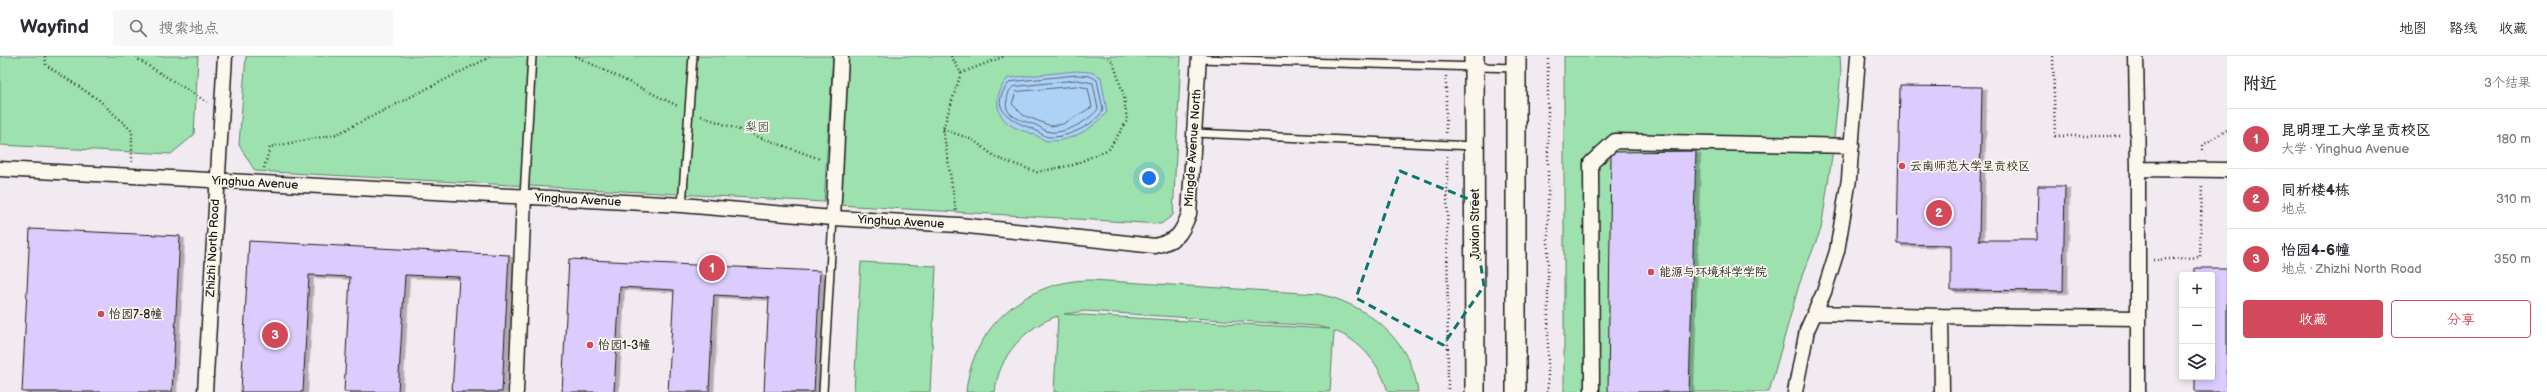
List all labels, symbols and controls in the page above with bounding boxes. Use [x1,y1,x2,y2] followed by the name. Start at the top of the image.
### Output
[113,10,393,46] search box
[20,16,89,39] text: Wayfind
[127,17,149,39] icon: search
[159,19,219,38] text: 搜索地点
[2399,20,2427,37] text: 地图
[2449,20,2477,37] text: 路线
[2499,20,2527,37] text: 收藏
[2243,74,2277,94] text: 附近
[2484,75,2531,91] text: 3个结果
[1181,88,1205,208] street label: Mingde Avenue North
[745,120,769,135] park label: 梨园
[2281,121,2431,140] text: 昆明理工大学呈贡校区
[2253,131,2259,147] text: 1
[2496,131,2531,147] text: 180 m
[2281,141,2409,157] text: 大学 · Yinghua Avenue
[1910,159,2030,174] place label: 云南师范大学呈贡校区
[1897,161,1907,171] marker: 云南师范大学呈贡校区
[1139,168,1159,188] your location
[210,173,299,193] street label: Yinghua Avenue
[2281,181,2350,200] text: 同析楼4栋
[1468,188,1483,259] street label: Juxian Street
[533,190,622,210] street label: Yinghua Avenue
[2252,191,2260,207] text: 2
[2496,191,2531,207] text: 310 m
[1926,198,1952,228] pin: 2
[203,199,223,298] street label: Zhizhi North Road
[2281,201,2307,217] text: 地点
[856,212,945,232] street label: Yinghua Avenue
[2281,241,2350,260] text: 怡园4-6幢
[2252,251,2260,267] text: 3
[2494,251,2531,267] text: 350 m
[699,253,725,283] pin: 1
[2281,261,2422,277] text: 地点 · Zhizhi North Road
[1659,265,1767,280] place label: 能源与环境科学学院
[1646,267,1656,277] marker: 能源与环境科学学院
[2179,272,2215,380] map controls
[2179,272,2215,308] button: +
[2243,300,2383,338] button: 收藏
[2391,300,2531,338] button: 分享
[109,307,162,322] place label: 怡园7-8幢
[2179,308,2215,344] button: −
[96,309,106,319] marker: 怡园7-8幢
[262,320,288,350] pin: 3
[598,338,650,353] place label: 怡园1-3幢
[585,340,595,350] marker: 怡园1-3幢
[2179,344,2215,380] button: layers

